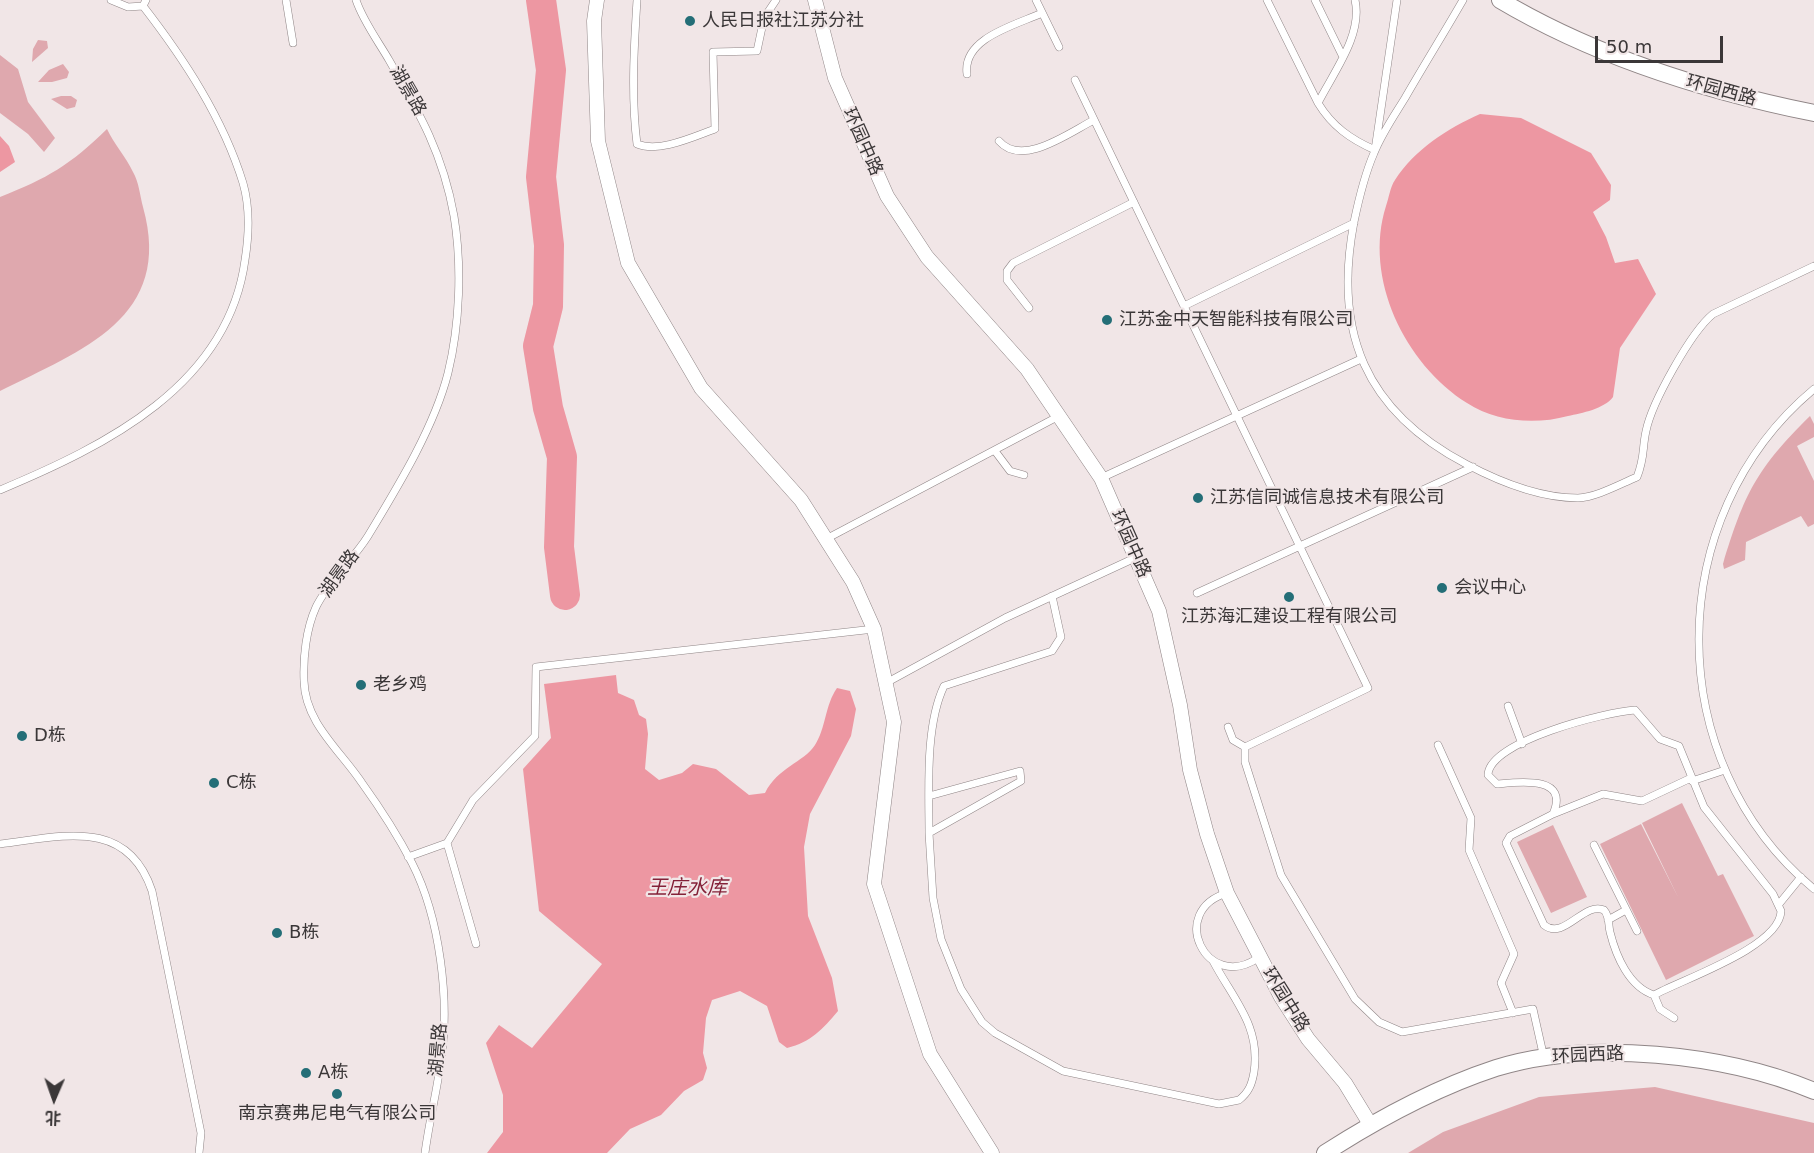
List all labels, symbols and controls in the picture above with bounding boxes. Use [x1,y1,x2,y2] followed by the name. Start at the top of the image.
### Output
[702,10,864,32] place label: 人民日报社江苏分社
[683,14,697,28] marker: 人民日报社江苏分社
[1598,24,1726,62] scale bar
[1606,36,1652,57] text: 50 m
[384,62,430,120] street label: 湖景路
[1683,71,1759,111] street label: 环园西路
[837,105,887,179] street label: 环园中路
[1119,309,1353,331] place label: 江苏金中天智能科技有限公司
[1100,313,1114,327] marker: 江苏金中天智能科技有限公司
[1210,487,1444,509] place label: 江苏信同诚信息技术有限公司
[1191,491,1205,505] marker: 江苏信同诚信息技术有限公司
[1105,507,1155,581] street label: 环园中路
[315,546,365,602] street label: 湖景路
[1454,577,1526,599] place label: 会议中心
[1435,581,1449,595] marker: 会议中心
[1282,590,1296,604] marker: 江苏海汇建设工程有限公司
[1181,606,1397,628] place label: 江苏海汇建设工程有限公司
[373,674,427,696] place label: 老乡鸡
[354,678,368,692] marker: 老乡鸡
[34,725,66,747] place label: D栋
[15,729,29,743] marker: D栋
[226,772,257,794] place label: C栋
[207,776,221,790] marker: C栋
[647,877,727,901] water label: 王庄水库
[289,922,319,944] place label: B栋
[270,926,284,940] marker: B栋
[1257,964,1313,1036] street label: 环园中路
[426,1022,452,1078] street label: 湖景路
[1551,1043,1625,1069] street label: 环园西路
[318,1062,348,1084] place label: A栋
[299,1066,313,1080] marker: A栋
[24,1069,84,1129] north arrow
[330,1087,344,1101] marker: 南京赛弗尼电气有限公司
[238,1103,436,1125] place label: 南京赛弗尼电气有限公司
[45,1108,62,1127] text: 北

